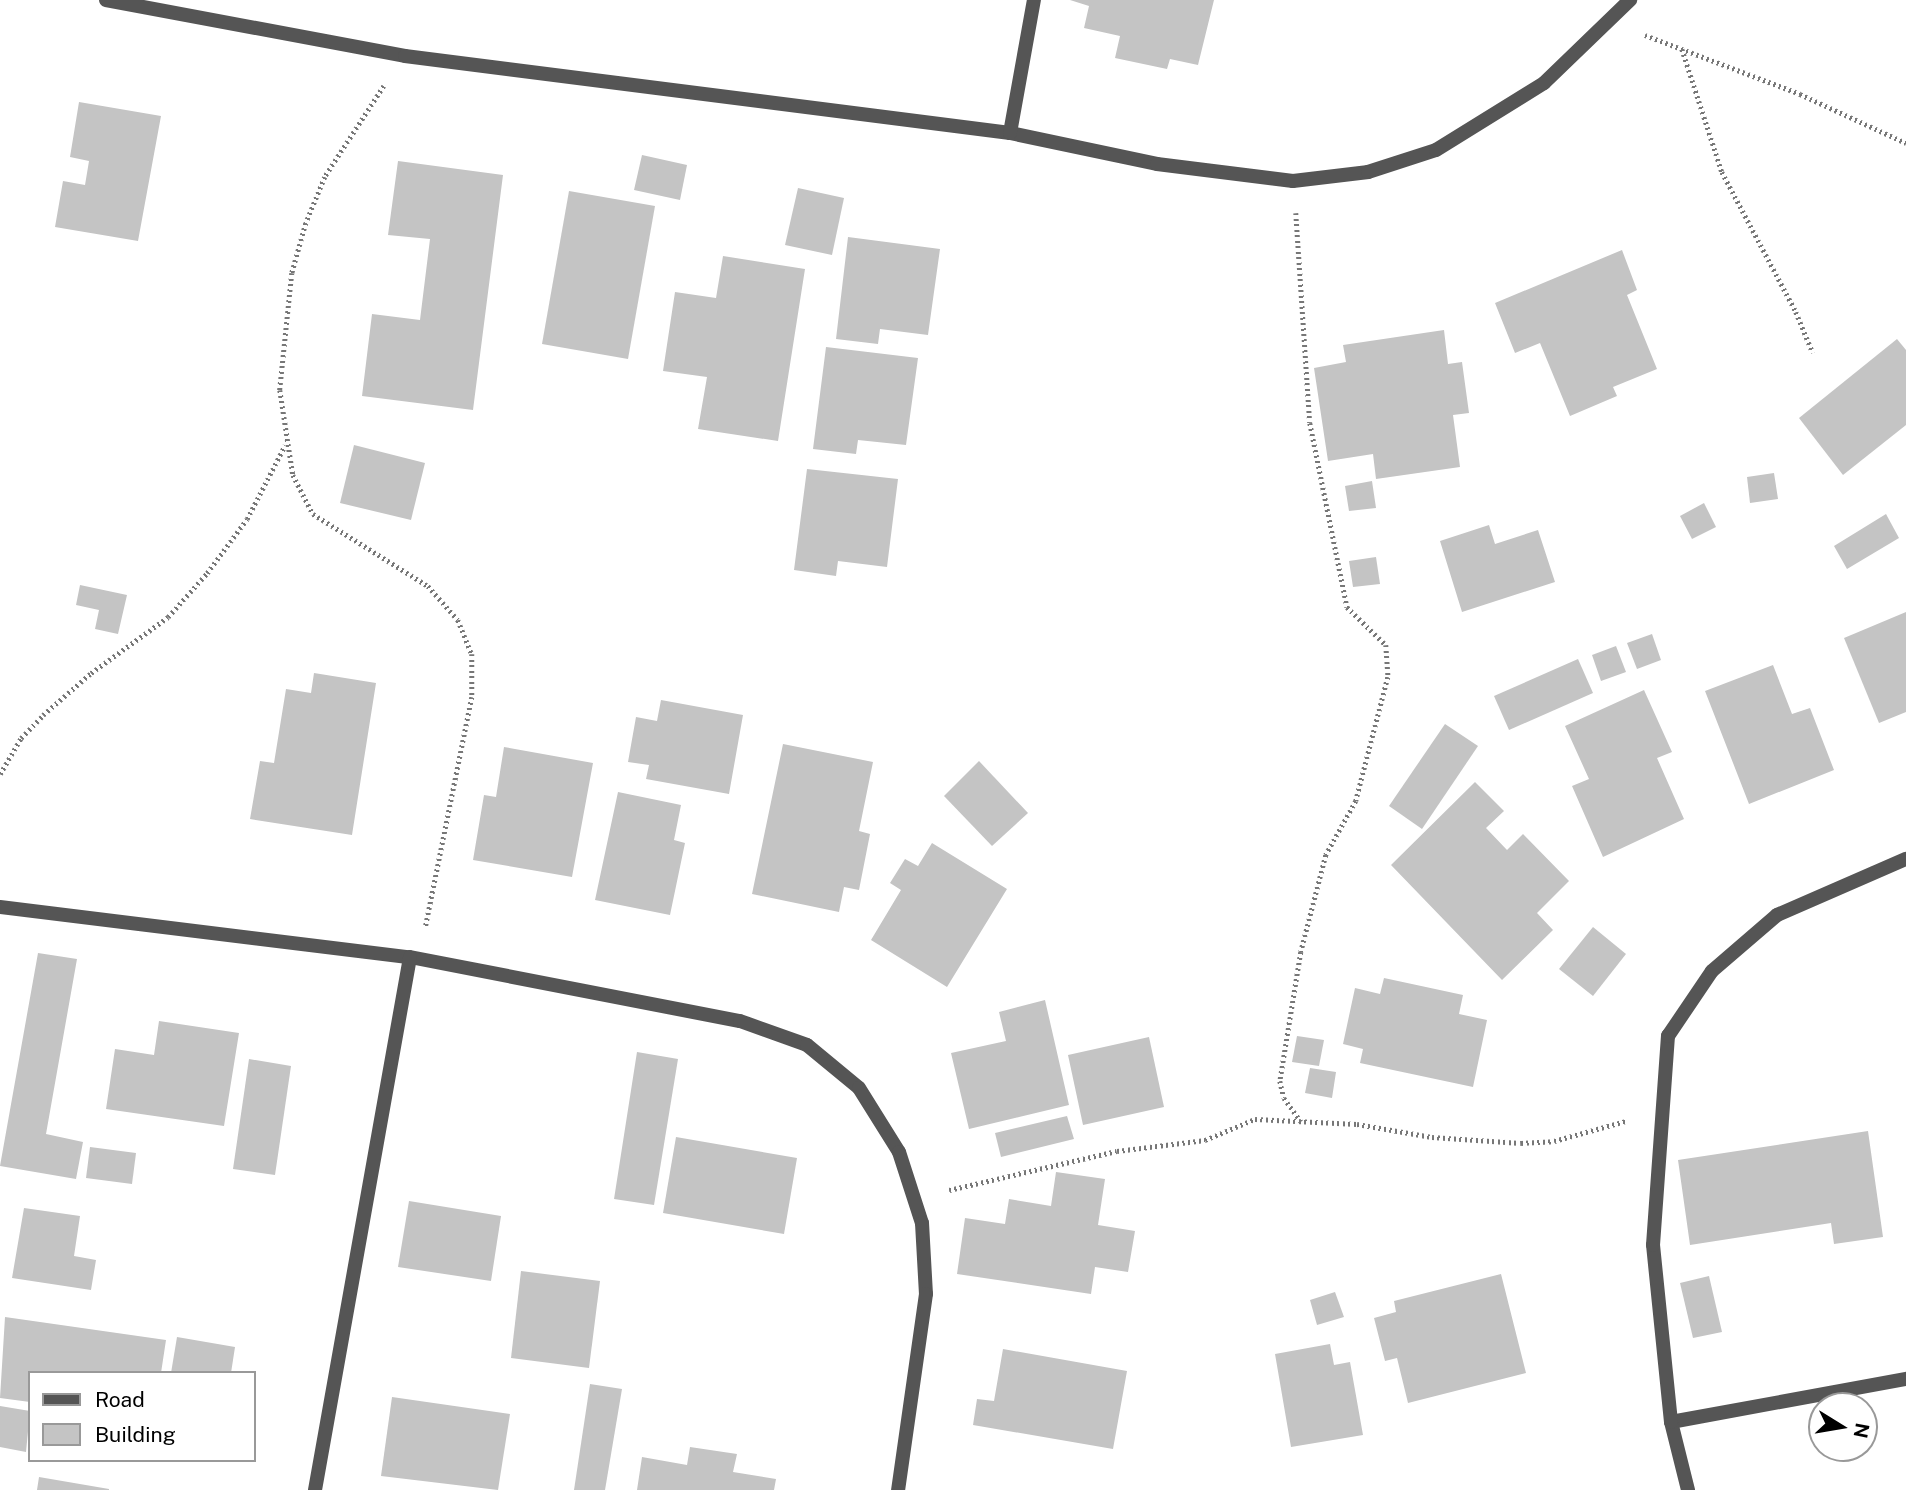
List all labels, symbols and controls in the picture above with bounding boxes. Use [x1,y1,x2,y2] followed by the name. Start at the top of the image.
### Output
[28,1371,256,1462] legend
[95,1387,145,1412] text: Road
[1808,1392,1878,1462] north arrow
[1849,1421,1874,1440] text: N
[95,1422,176,1447] text: Building

